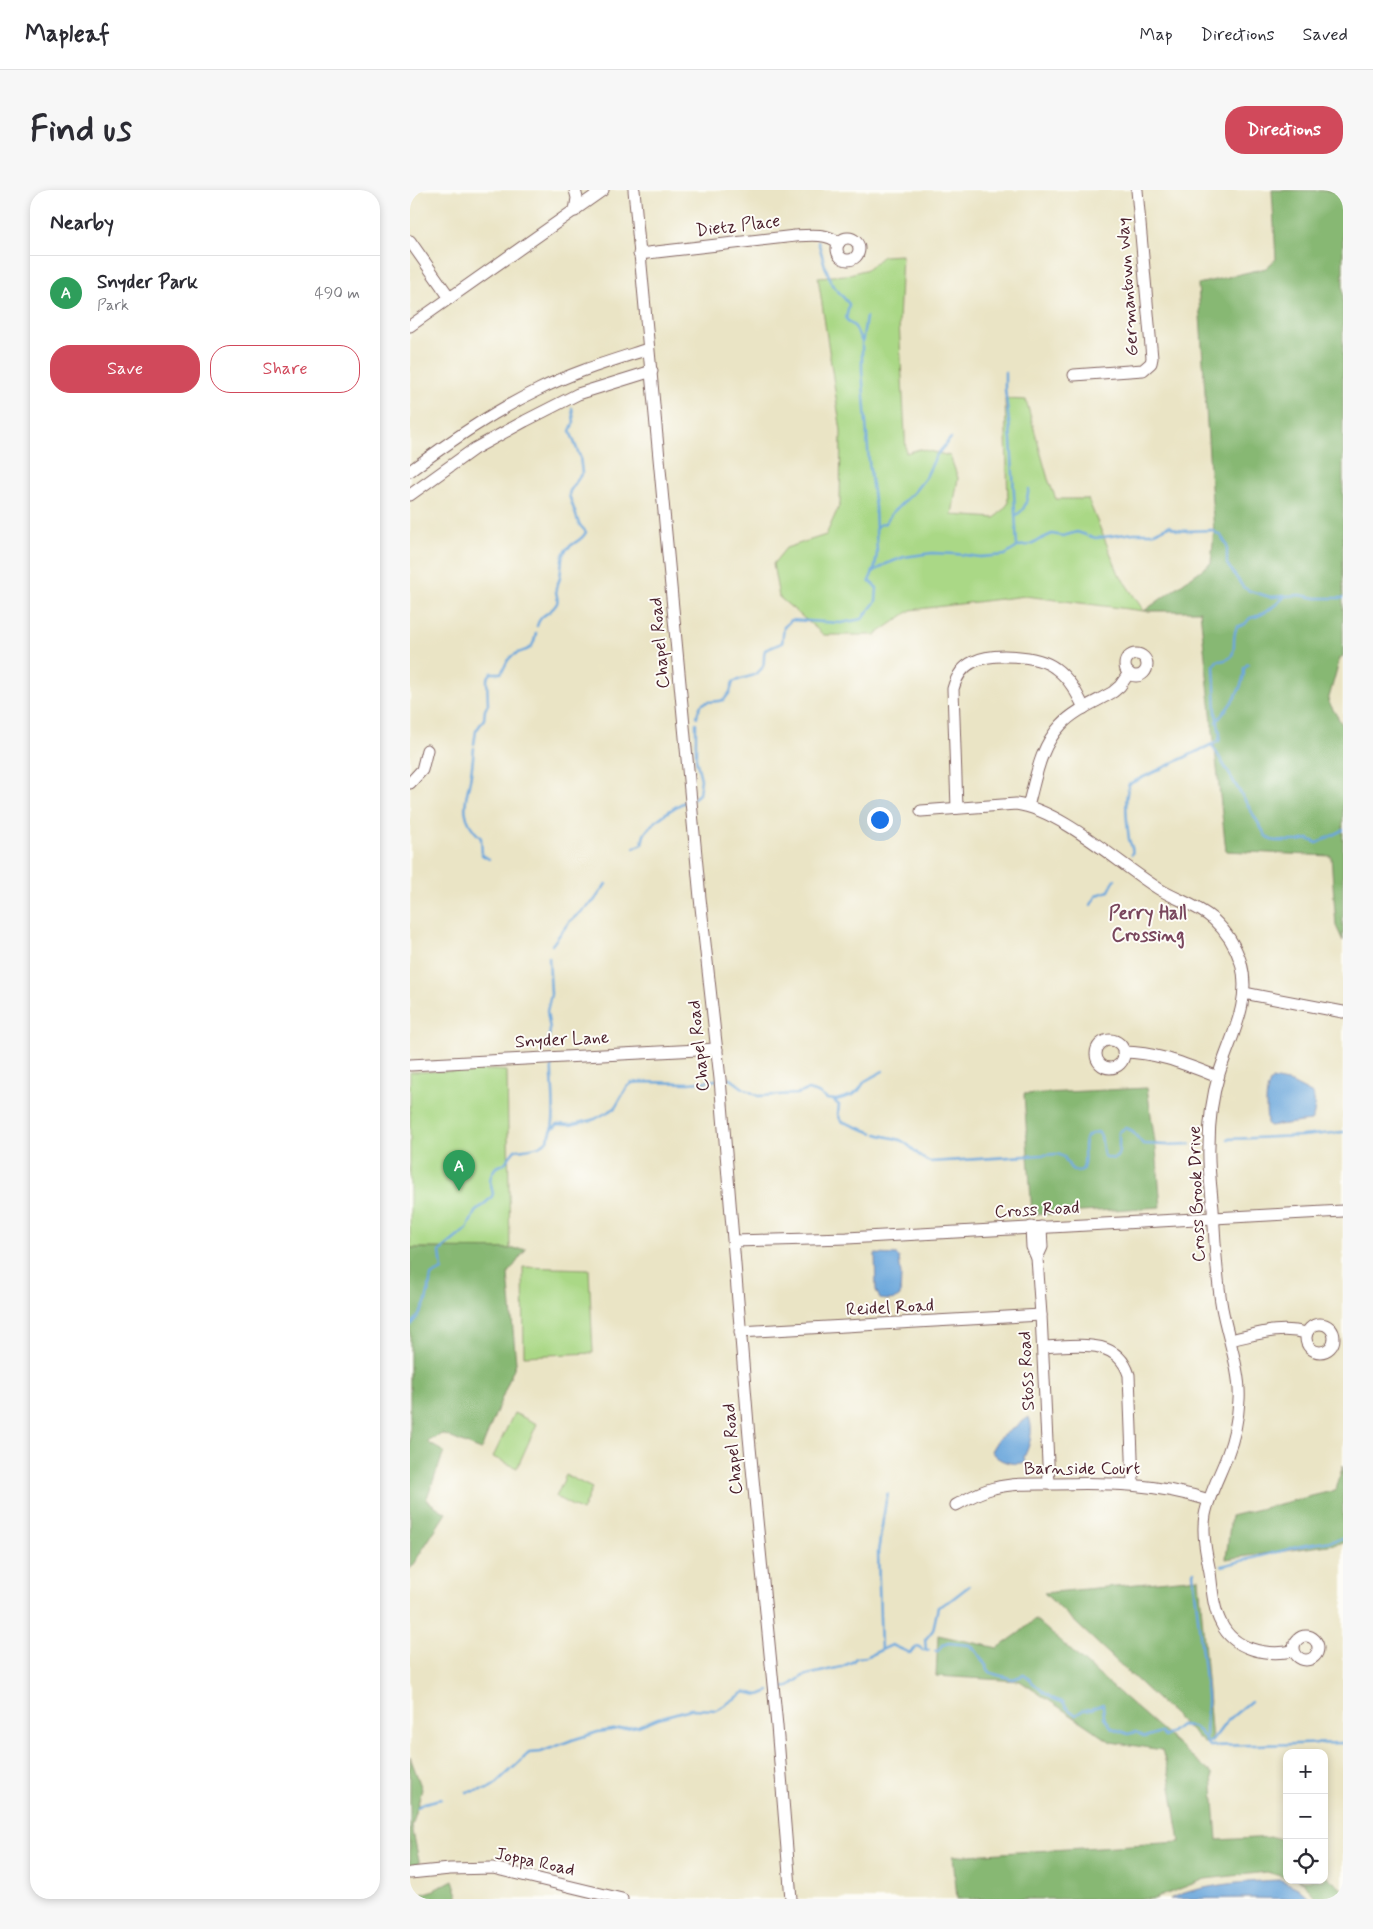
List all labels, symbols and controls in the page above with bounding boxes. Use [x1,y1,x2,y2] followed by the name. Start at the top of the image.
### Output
[25,19,110,50] text: Mapleaf
[1140,23,1173,47] text: Map
[1201,23,1275,47] text: Directions
[1303,23,1348,47] text: Saved
[1225,106,1343,154] button: Directions
[30,107,132,153] text: Find us
[50,209,114,237] text: Nearby
[694,209,782,243] street label: Dietz Place
[1111,217,1145,357] street label: Germantown Way
[97,270,198,295] text: Snyder Park
[61,283,71,304] text: A
[314,283,360,304] text: 490 m
[97,295,129,316] text: Park
[50,345,200,393] button: Save
[210,345,360,393] button: Share
[644,596,676,690] street label: Chapel Road
[867,807,893,833] your location
[1109,901,1188,949] district label: Perry Hall Crossing
[682,999,716,1093] street label: Chapel Road
[514,1026,610,1054] street label: Snyder Lane
[1183,1125,1211,1263] street label: Cross Brook Drive
[443,1150,475,1191] pin: A
[994,1196,1080,1224] street label: Cross Road
[845,1294,935,1322] street label: Reidel Road
[1013,1331,1041,1411] street label: Stoss Road
[717,1402,749,1496] street label: Chapel Road
[1024,1457,1140,1481] street label: Barnside Court
[1283,1749,1328,1884] map controls
[1283,1749,1328,1794] button: +
[1283,1794,1328,1839] button: −
[1283,1839,1328,1884] button: locate
[493,1842,577,1882] street label: Joppa Road

